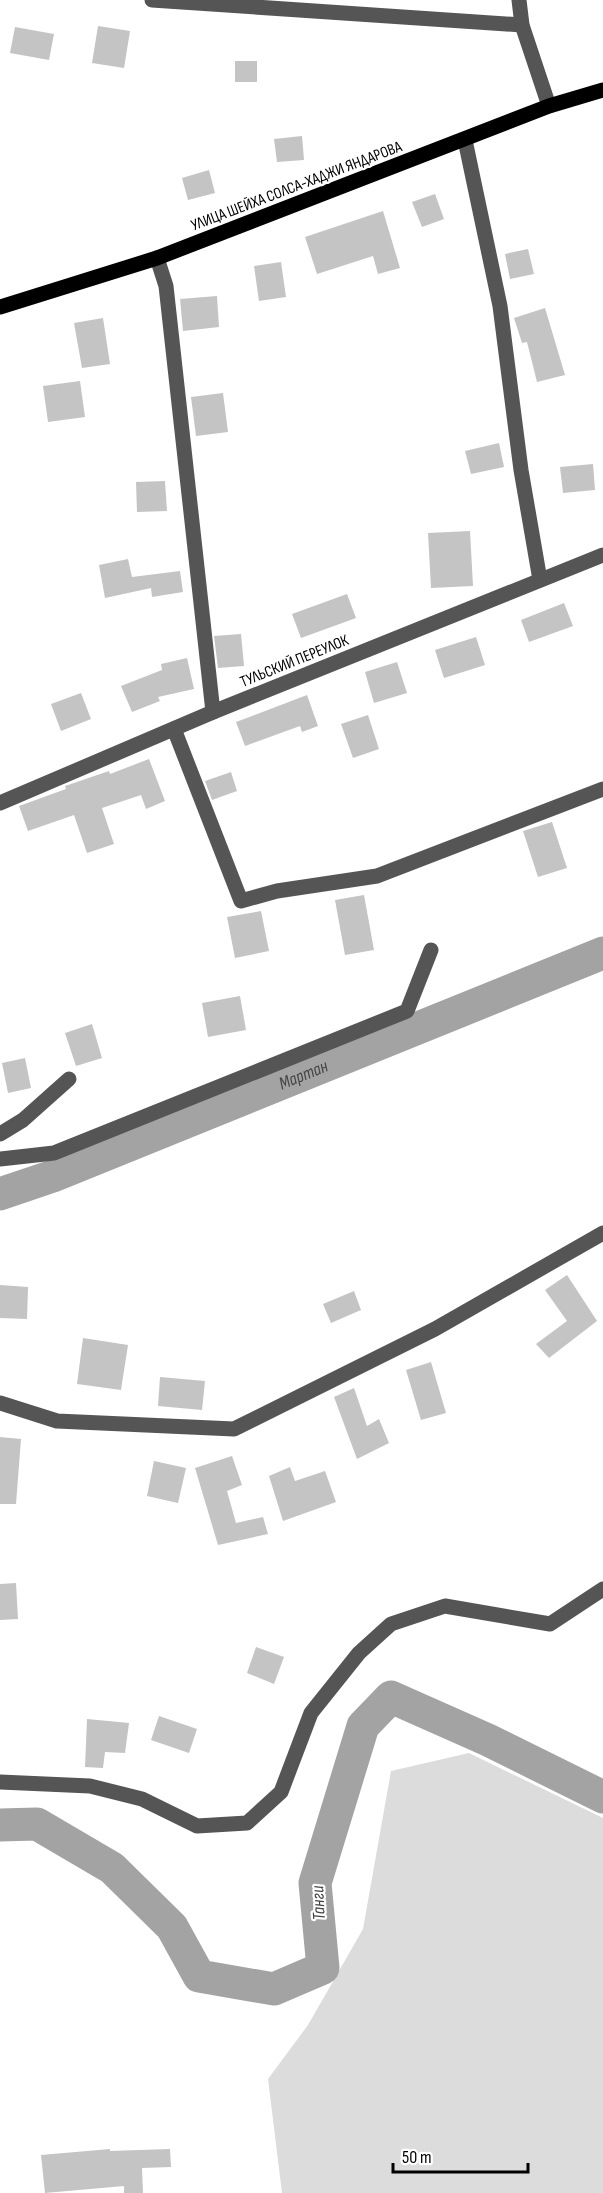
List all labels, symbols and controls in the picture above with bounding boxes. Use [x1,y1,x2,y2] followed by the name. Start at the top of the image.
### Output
[188,137,405,235] street label: УЛИЦА ШЕЙХА СОЛСА-ХАДЖИ ЯНДАРОВА
[237,631,352,692] street label: ТУЛЬСКИЙ ПЕРЕУЛОК
[276,1055,332,1094] water label: Мартан
[307,1885,330,1921] water label: Танги
[393,2136,528,2174] scale bar
[402,2147,432,2168] text: 50 m

